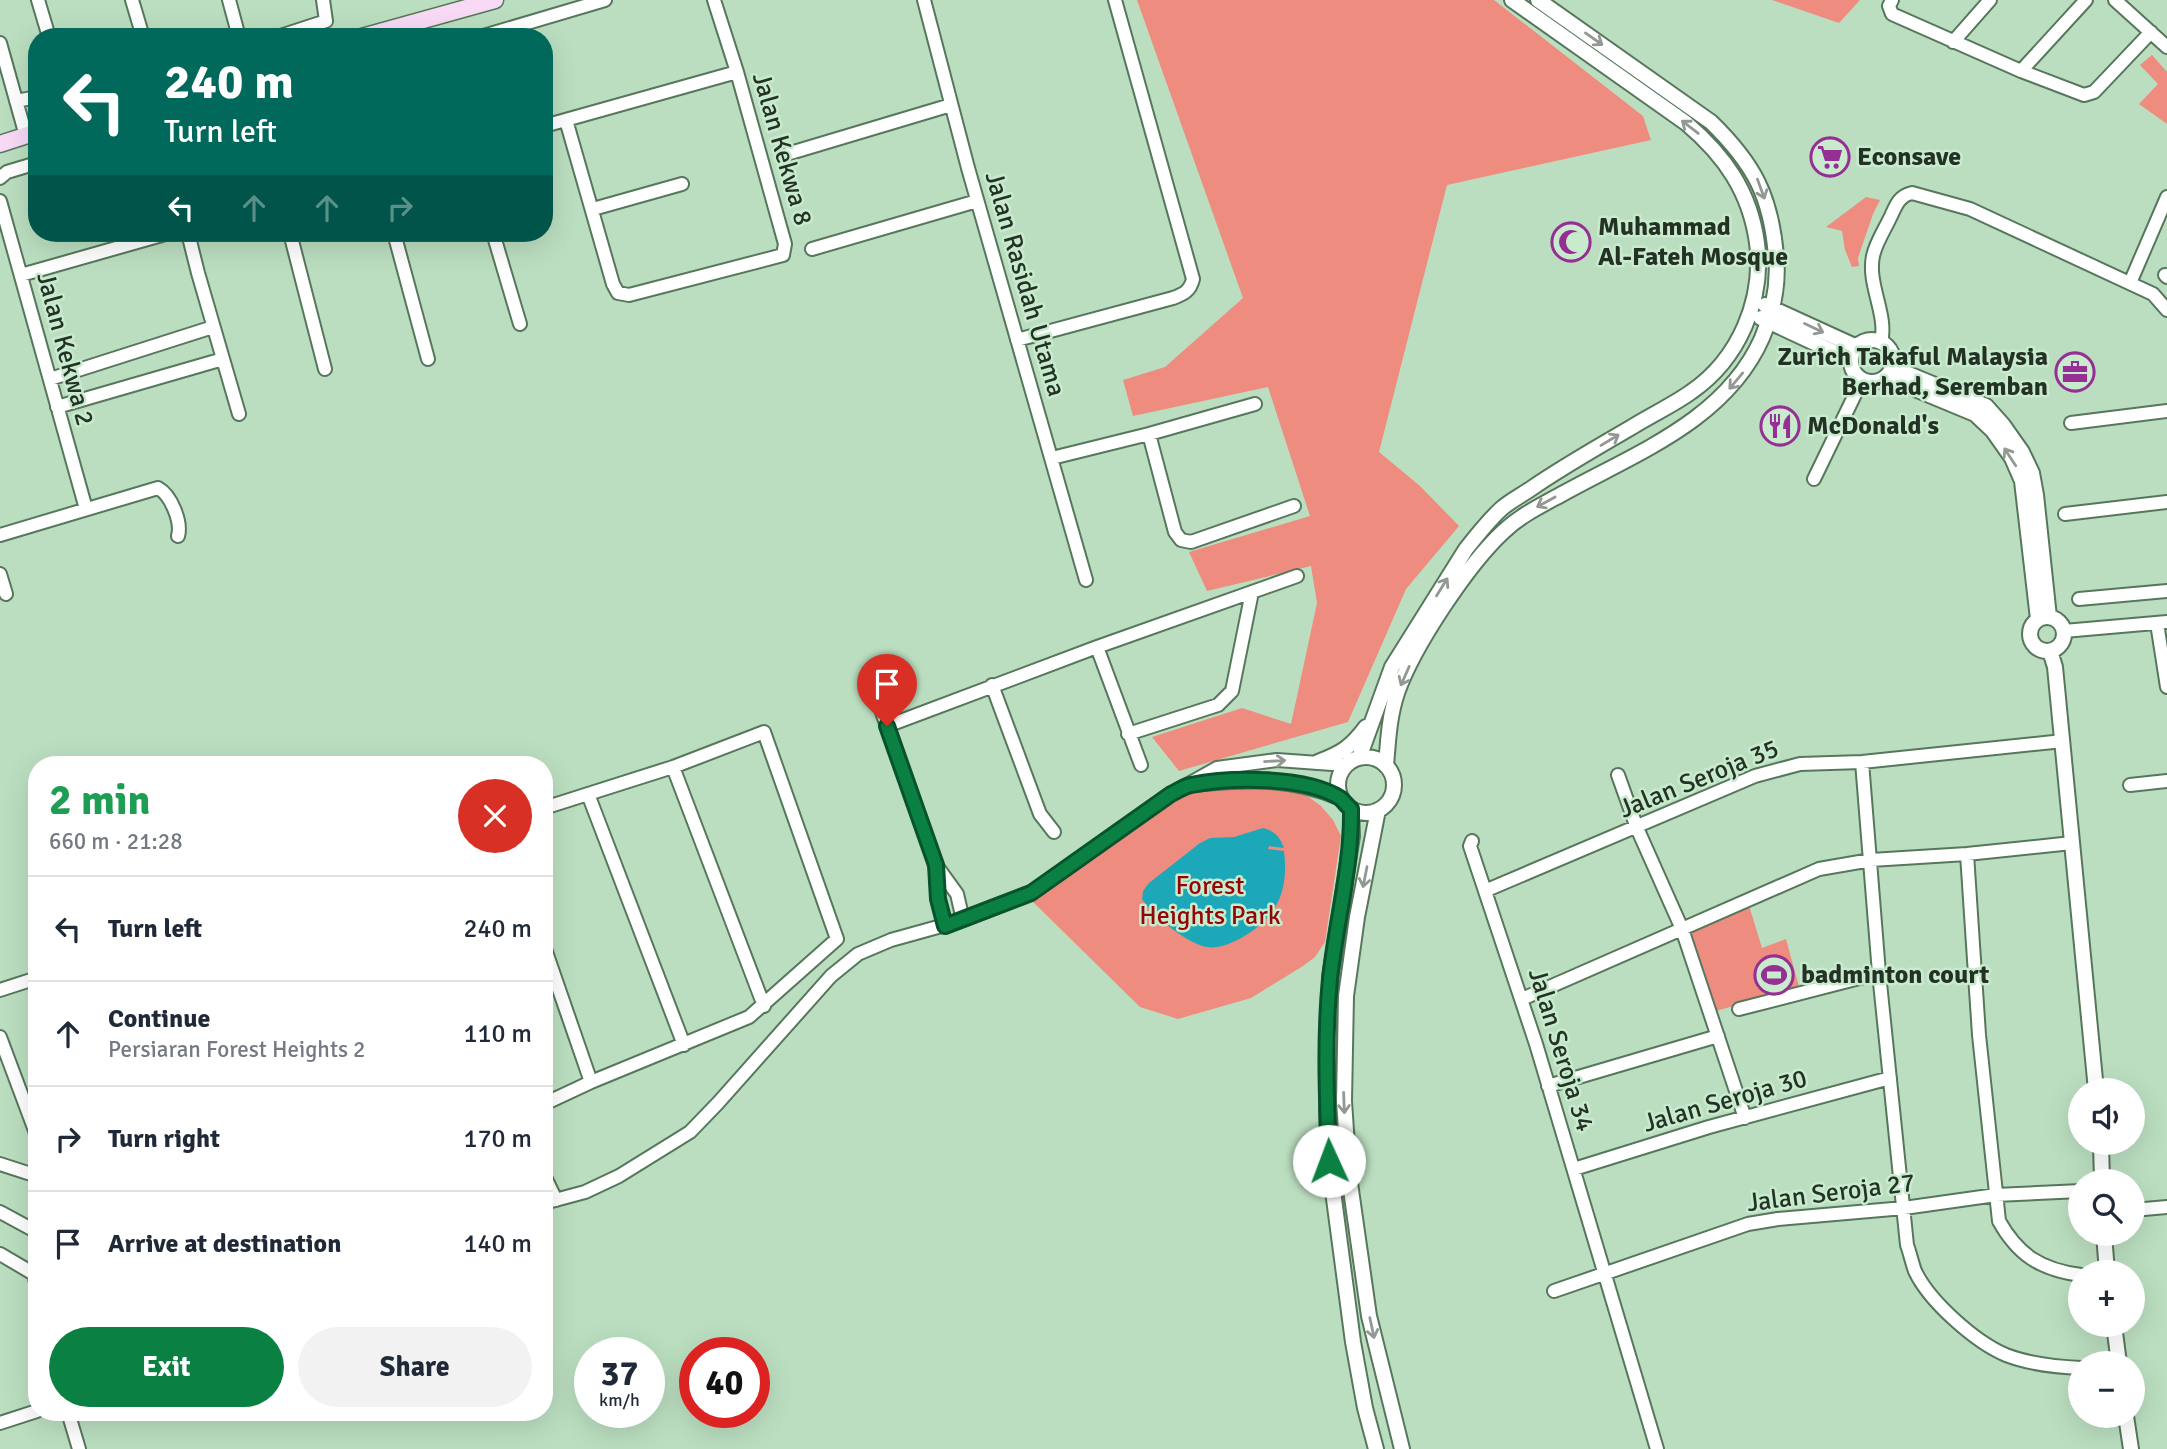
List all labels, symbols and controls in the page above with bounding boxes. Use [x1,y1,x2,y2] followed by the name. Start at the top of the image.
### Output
[1584,32,1603,46] one-way arrow
[164,52,294,112] text: 240 m
[49,56,140,147] icon: left
[745,69,819,229] street label: Jalan Kekwa 8
[164,112,277,151] text: Turn left
[1681,119,1700,134] one-way arrow
[1809,136,1851,178] supermarket icon: Econsave
[1857,141,1961,173] place label: Econsave
[978,168,1072,400] street label: Jalan Rasidah Utama
[1755,177,1768,199] one-way arrow
[162,189,200,227] icon: left
[235,189,273,227] icon: ahead
[308,189,346,227] icon: ahead
[381,189,419,227] icon: right
[1598,211,1788,273] place label: Muhammad Al-Fateh Mosque
[1550,221,1592,263] mosque icon: Muhammad Al-Fateh Mosque
[29,269,101,429] street label: Jalan Kekwa 2
[1803,322,1824,335] one-way arrow
[1777,341,2048,403] place label: Zurich Takaful Malaysia Berhad, Seremban
[2054,351,2096,393] office icon: Zurich Takaful Malaysia Berhad, Seremban
[1729,371,1744,389] one-way arrow
[1759,405,1801,447] restaurant icon: McDonald's
[1807,410,1939,442] place label: McDonald's
[1599,432,1619,446] one-way arrow
[2003,447,2017,467] one-way arrow
[1536,496,1557,510] one-way arrow
[1434,578,1449,597] one-way arrow
[857,654,917,726] pin
[868,665,906,703] icon: arrive
[1398,665,1411,686] one-way arrow
[1615,732,1783,826] street label: Jalan Seroja 35
[1264,754,1286,767] one-way arrow
[49,775,150,826] text: 2 min
[458,779,532,853] button: close
[49,827,183,856] text: 660 m · 21:28
[1358,865,1372,888] one-way arrow
[1139,870,1281,932] park label: Forest Heights Park
[49,910,87,948] icon: left
[108,913,202,945] text: Turn left
[463,913,532,945] text: 240 m
[1753,954,1795,996] sports icon: badminton court
[1801,959,1989,991] place label: badminton court
[1521,964,1601,1136] street label: Jalan Seroja 34
[108,1003,210,1035] text: Continue
[49,1015,87,1053] icon: ahead
[463,1018,532,1050] text: 110 m
[108,1035,365,1064] text: Persiaran Forest Heights 2
[1639,1062,1811,1140] street label: Jalan Seroja 30
[2068,1078,2145,1428] map controls
[2068,1078,2145,1155] button: sound
[1337,1091,1351,1114] one-way arrow
[49,1120,87,1158] icon: right
[108,1123,220,1155] text: Turn right
[463,1123,532,1155] text: 170 m
[1292,1124,1366,1198] position arrow
[1745,1167,1917,1219] street label: Jalan Seroja 27
[2068,1169,2145,1246] button: search
[49,1225,87,1263] icon: arrive
[108,1228,341,1260] text: Arrive at destination
[463,1228,532,1260] text: 140 m
[2068,1260,2145,1337] button: +
[1365,1316,1379,1339] one-way arrow
[49,1327,284,1407] button: Exit
[298,1327,532,1407] button: Share
[679,1337,770,1428] speed limit sign: 40
[2068,1351,2145,1428] button: −
[601,1352,638,1395] text: 37
[599,1389,640,1411] text: km/h

